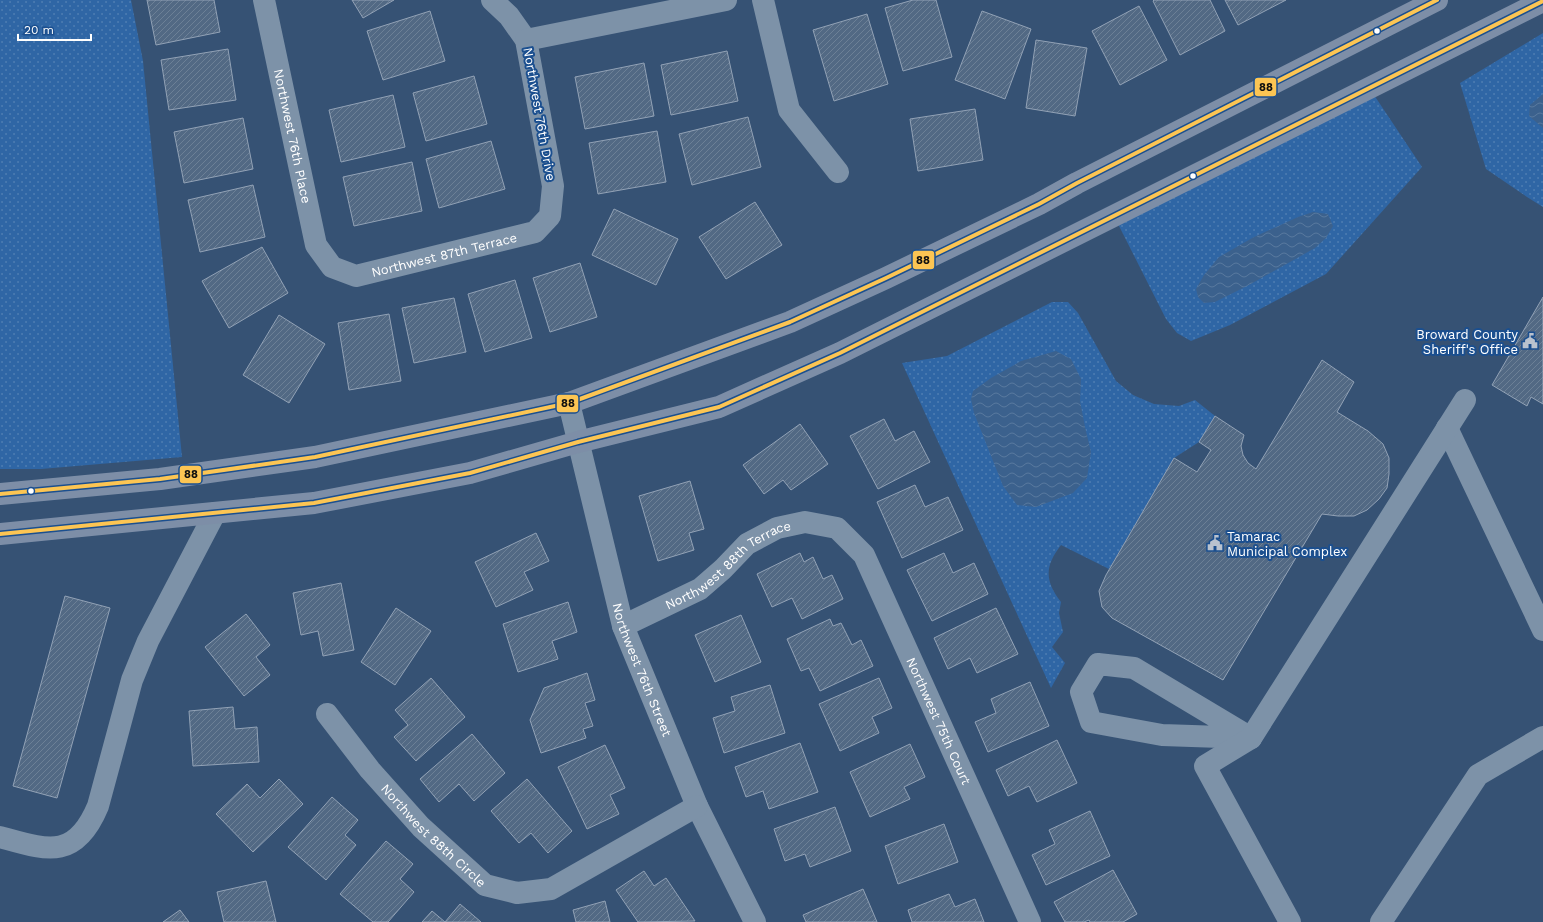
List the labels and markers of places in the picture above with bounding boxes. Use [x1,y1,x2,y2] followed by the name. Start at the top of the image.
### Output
[1372,26,1382,36] unlabelled marker
[1188,171,1198,181] unlabelled marker
[1416,327,1518,357] place label: Broward County Sheriff's Office
[1521,332,1539,350] public building icon: Broward County Sheriff's Office
[26,486,36,496] unlabelled marker
[1227,529,1347,559] place label: Tamarac Municipal Complex
[1206,534,1224,552] public building icon: Tamarac Municipal Complex

